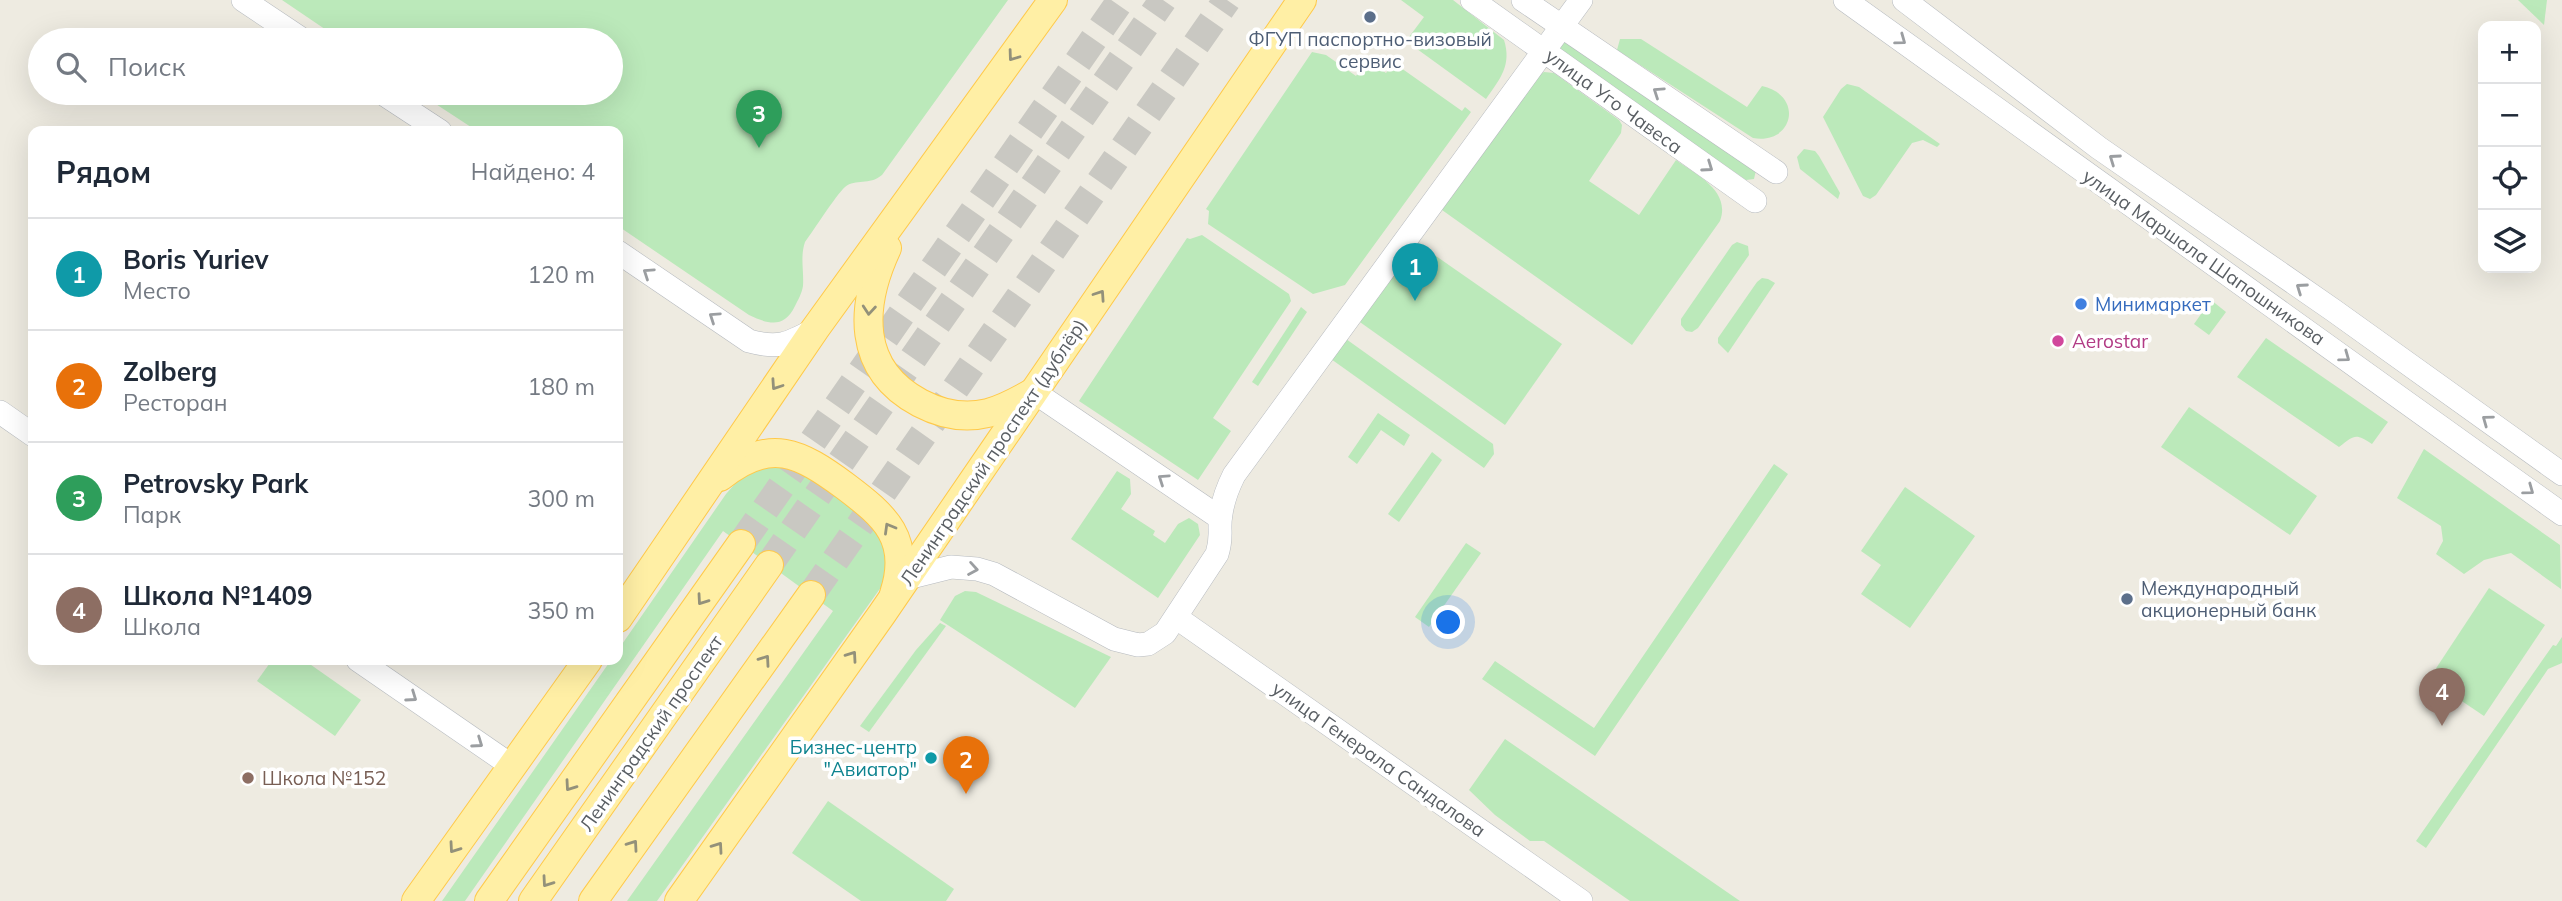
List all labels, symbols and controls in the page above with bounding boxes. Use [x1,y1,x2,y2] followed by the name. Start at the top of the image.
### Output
[1362,9,1378,25] marker: ФГУП паспортно-визовый сервис
[2478,21,2541,273] map controls
[2478,21,2541,84] button: +
[1248,27,1492,73] place label: ФГУП паспортно-визовый сервис
[28,28,623,105] search box
[1893,32,1906,44] one-way arrow
[1541,43,1687,159] street label: улица Уго Чавеса
[52,48,90,86] icon: search
[1009,48,1021,60] one-way arrow
[108,50,186,83] text: Поиск
[2478,84,2541,147] button: −
[1653,87,1666,100] one-way arrow
[736,90,782,148] pin: 3
[2478,147,2541,210] button: locate
[56,153,151,191] text: Рядом
[2109,155,2122,167] one-way arrow
[471,157,595,186] text: Найдено: 4
[1700,159,1713,172] one-way arrow
[2078,164,2330,350] street label: улица Маршала Шапошникова
[2478,210,2541,273] button: layers
[123,243,269,276] text: Boris Yuriev
[1392,243,1438,301] pin: 1
[72,260,86,289] text: 1
[527,260,595,289] text: 120 m
[643,269,656,281] one-way arrow
[123,276,191,305] text: Место
[2296,284,2309,296] one-way arrow
[1092,290,1104,303] one-way arrow
[2095,292,2211,316] place label: Минимаркет
[2073,296,2089,312] marker: Минимаркет
[862,305,877,316] one-way arrow
[709,313,722,325] one-way arrow
[895,314,1091,590] street label: Ленинградский проспект (дублёр)
[2072,329,2148,353] place label: Aerostar
[2050,333,2066,349] marker: Aerostar
[2337,349,2350,361] one-way arrow
[123,355,217,388] text: Zolberg
[72,372,86,401] text: 2
[527,372,595,401] text: 180 m
[772,377,784,390] one-way arrow
[123,388,228,417] text: Ресторан
[2482,416,2494,428] one-way arrow
[123,467,308,500] text: Petrovsky Park
[1158,475,1171,487] one-way arrow
[2522,482,2534,495] one-way arrow
[72,484,86,513] text: 3
[527,484,595,513] text: 300 m
[123,500,181,529] text: Парк
[885,522,898,535] one-way arrow
[967,561,979,576] one-way arrow
[2141,576,2317,622] place label: Международный акционерный банк
[123,579,313,612] text: Школа №1409
[2119,591,2135,607] marker: Международный акционерный банк
[698,592,710,605] one-way arrow
[72,596,86,625] text: 4
[527,596,595,625] text: 350 m
[1431,605,1465,639] your location
[123,612,201,641] text: Школа
[574,630,728,836] street label: Ленинградский проспект
[844,651,856,664] one-way arrow
[757,655,769,668] one-way arrow
[2419,668,2465,726] pin: 4
[1268,676,1490,842] street label: улица Генерала Сандалова
[404,689,417,702] one-way arrow
[470,735,483,747] one-way arrow
[790,735,917,781] place label: Бизнес-центр "Авиатор"
[943,736,989,794] pin: 2
[923,750,939,766] marker: Бизнес-центр "Авиатор"
[262,766,386,790] place label: Школа №152
[240,770,256,786] marker: Школа №152
[566,778,578,791] one-way arrow
[450,840,462,853] one-way arrow
[624,840,637,853] one-way arrow
[710,842,722,855] one-way arrow
[543,874,555,887] one-way arrow

